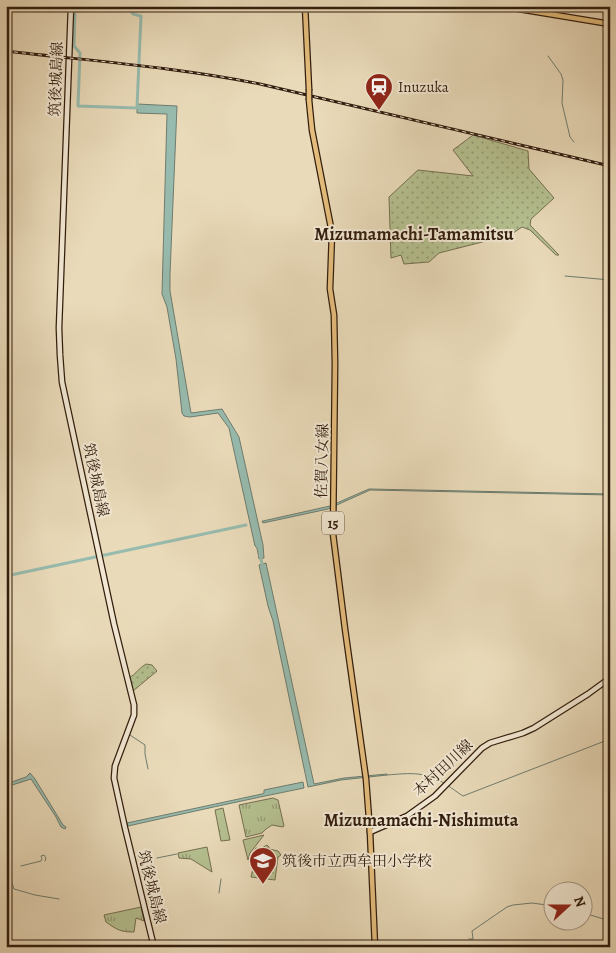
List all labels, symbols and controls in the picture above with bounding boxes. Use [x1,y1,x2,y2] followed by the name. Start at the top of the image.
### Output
[45,41,67,117] street label: 筑後城島線
[364,72,394,111] station icon: Inuzuka
[398,77,449,97] place label: Inuzuka
[314,222,514,246] district label: Mizumamachi-Tamamitsu
[311,423,333,499] street label: 佐賀八女線
[78,441,114,519] street label: 筑後城島線
[322,512,344,534] road number: 15
[409,735,477,801] street label: 本村田川線
[324,808,519,832] district label: Mizumamachi-Nishimuta
[248,846,278,885] school or university icon: 筑後市立西牟田小学校
[133,848,171,926] street label: 筑後城島線
[282,851,432,871] place label: 筑後市立西牟田小学校
[544,880,594,930] north arrow
[569,893,590,910] text: N

